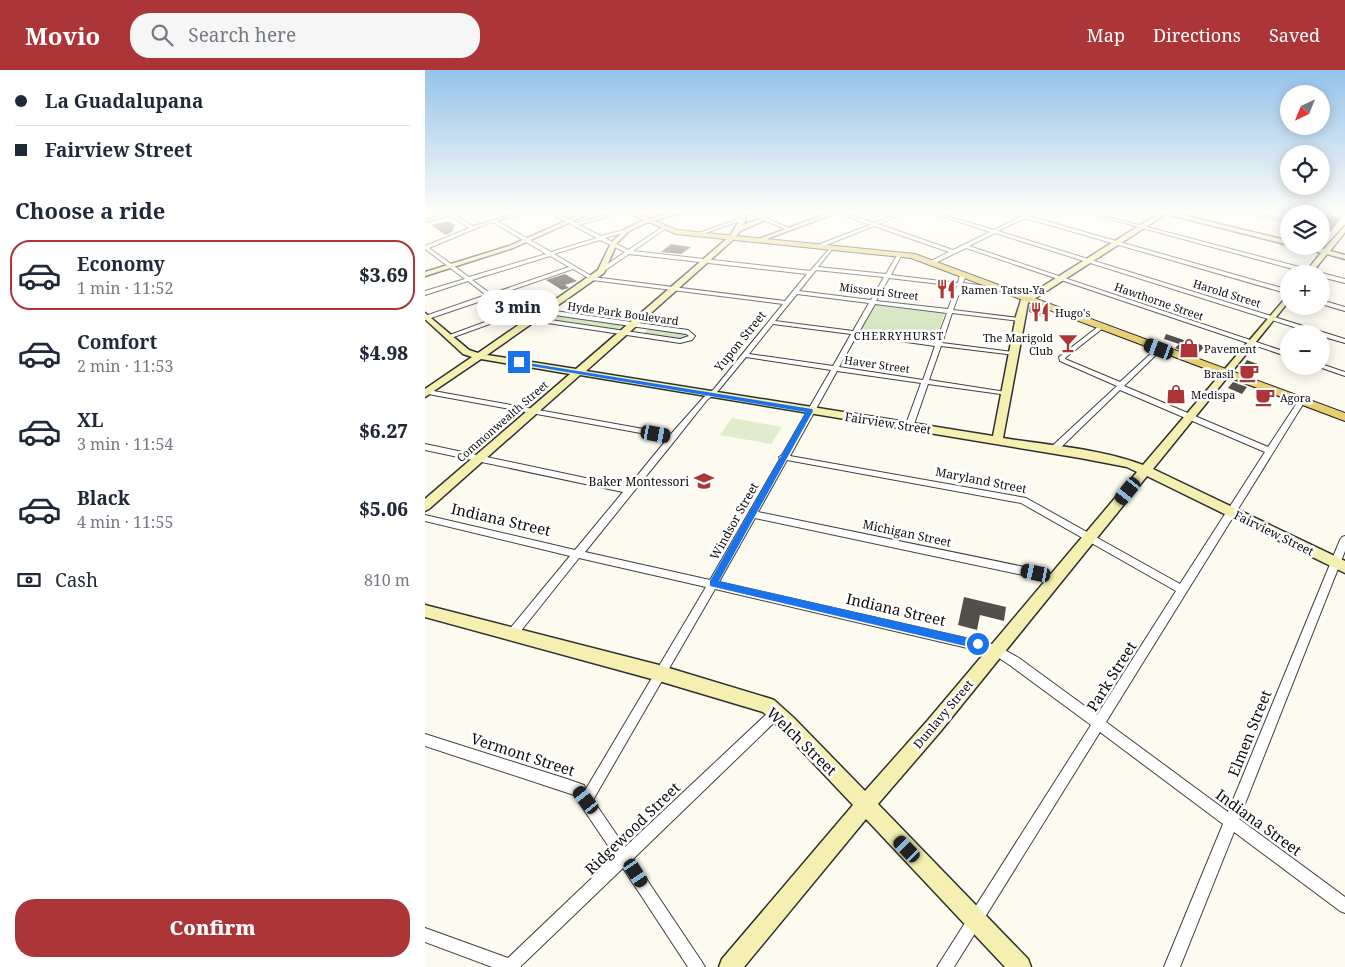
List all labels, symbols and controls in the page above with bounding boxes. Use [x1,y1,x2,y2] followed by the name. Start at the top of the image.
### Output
[130,13,480,58] search box
[25,19,100,52] text: Movio
[148,21,176,49] icon: search
[188,22,296,48] text: Search here
[1087,23,1125,47] text: Map
[1153,23,1241,47] text: Directions
[1269,23,1320,47] text: Saved
[1280,85,1330,135] north arrow
[1280,85,1330,375] map controls
[45,88,203,114] text: La Guadalupana
[45,137,192,163] text: Fairview Street
[1280,145,1330,195] button: locate
[15,195,165,225] text: Choose a ride
[1280,205,1330,255] button: layers
[77,251,165,277] text: Economy
[17,253,62,298] icon: car
[359,262,408,288] text: $3.69
[1280,265,1330,315] button: +
[1191,276,1263,310] street label: Harold Street
[77,277,173,299] text: 1 min · 11:52
[935,278,957,300] restaurant icon: Ramen Tatsu-Ya
[839,279,919,303] street label: Missouri Street
[1112,279,1206,323] street label: Hawthorne Street
[961,282,1045,297] place label: Ramen Tatsu-Ya
[478,290,560,324] callout: 3 min
[495,296,541,318] text: 3 min
[566,298,680,328] street label: Hyde Park Boulevard
[1029,301,1051,323] restaurant icon: Hugo's
[1055,305,1090,320] place label: Hugo's
[710,307,770,376] street label: Yupon Street
[1280,325,1330,375] button: −
[854,328,944,343] district label: CHERRYHURST
[77,329,157,355] text: Comfort
[983,330,1053,358] place label: The Marigold Club
[17,331,62,376] icon: car
[1057,332,1079,354] bar icon: The Marigold Club
[1142,337,1175,361] car
[1178,337,1200,359] shop icon: Pavement
[359,340,408,366] text: $4.98
[1204,341,1256,356] place label: Pavement
[508,351,530,373] route end
[843,352,911,376] street label: Haver Street
[77,355,173,377] text: 2 min · 11:53
[1238,362,1260,384] cafe icon: Brasil
[1204,366,1235,381] place label: Brasil
[453,377,551,465] street label: Commonwealth Street
[1165,383,1187,405] shop icon: Medispa
[1254,386,1276,408] cafe icon: Agora
[1191,387,1235,402] place label: Medispa
[1280,390,1311,405] place label: Agora
[77,407,103,433] text: XL
[844,408,932,438] street label: Fairview Street
[17,409,62,454] icon: car
[359,418,408,444] text: $6.27
[639,424,672,444] car
[77,433,173,455] text: 3 min · 11:54
[934,463,1028,497] street label: Maryland Street
[693,470,715,492] school or university icon: Baker Montessori
[589,473,689,490] place label: Baker Montessori
[1112,475,1143,507] car
[706,479,762,563] street label: Windsor Street
[77,485,130,511] text: Black
[17,487,62,532] icon: car
[359,496,408,522] text: $5.06
[449,498,553,540] street label: Indiana Street
[1231,506,1317,560] street label: Fairview Street
[77,511,173,533] text: 4 min · 11:55
[861,515,953,551] street label: Michigan Street
[1019,563,1052,583] car
[15,566,43,594] icon: cash
[55,567,98,593] text: Cash
[364,569,410,591] text: 810 m
[844,588,948,630] street label: Indiana Street
[967,633,989,655] route start
[1082,637,1140,715] street label: Park Street
[909,676,977,752] street label: Dunlavy Street
[1223,687,1275,779] street label: Elmen Street
[763,703,841,779] street label: Welch Street
[469,728,577,780] street label: Vermont Street
[580,777,684,879] street label: Ridgewood Street
[570,784,601,816] car
[1212,784,1306,860] street label: Indiana Street
[891,833,922,865] car
[621,856,650,890] car
[15,899,410,957] button: Confirm

